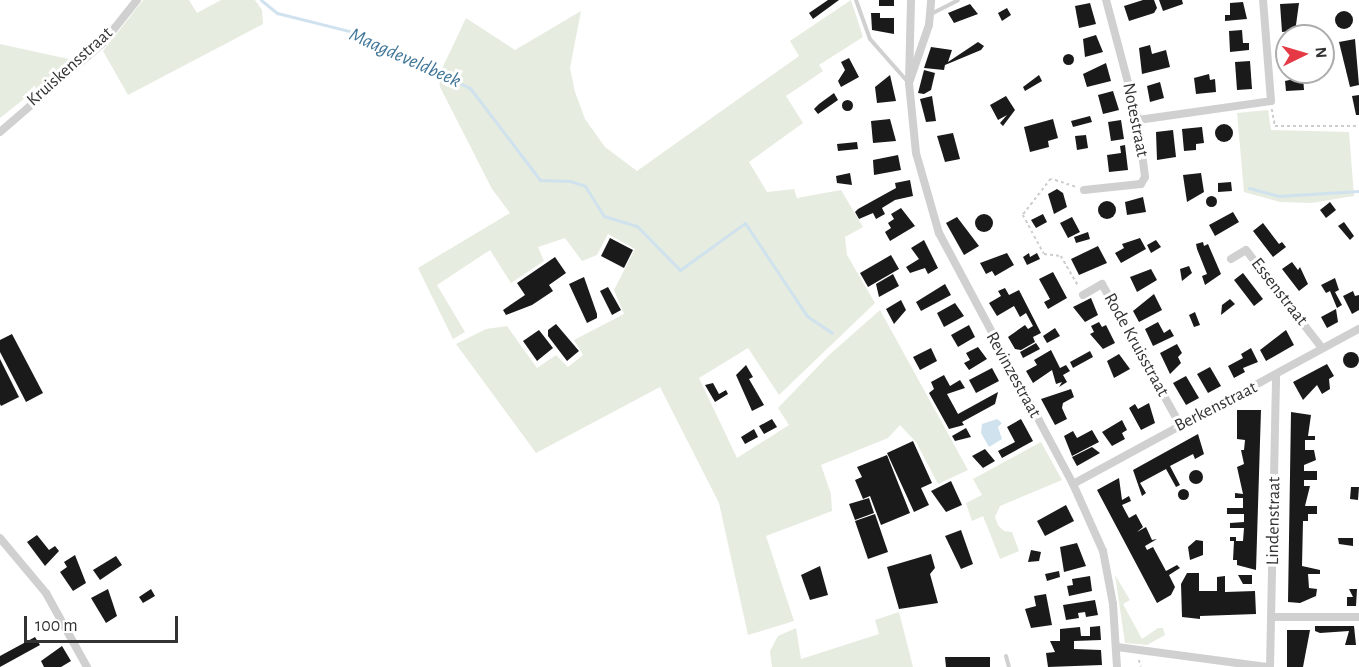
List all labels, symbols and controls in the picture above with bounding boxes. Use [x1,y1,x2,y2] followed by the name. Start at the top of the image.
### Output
[23,23,117,111] street label: Kruiskensstraat
[345,23,465,93] water label: Maagdeveldbeek
[1275,24,1335,84] north arrow
[1312,46,1329,59] text: N
[1117,81,1153,159] street label: Notestraat
[1246,254,1312,330] street label: Essenstraat
[1099,290,1173,400] street label: Rode Kruisstraat
[981,328,1045,422] street label: Revinzestraat
[1171,377,1261,437] street label: Berkenstraat
[1262,477,1286,565] street label: Lindenstraat
[27,604,182,642] scale bar
[35,617,78,635] text: 100 m

